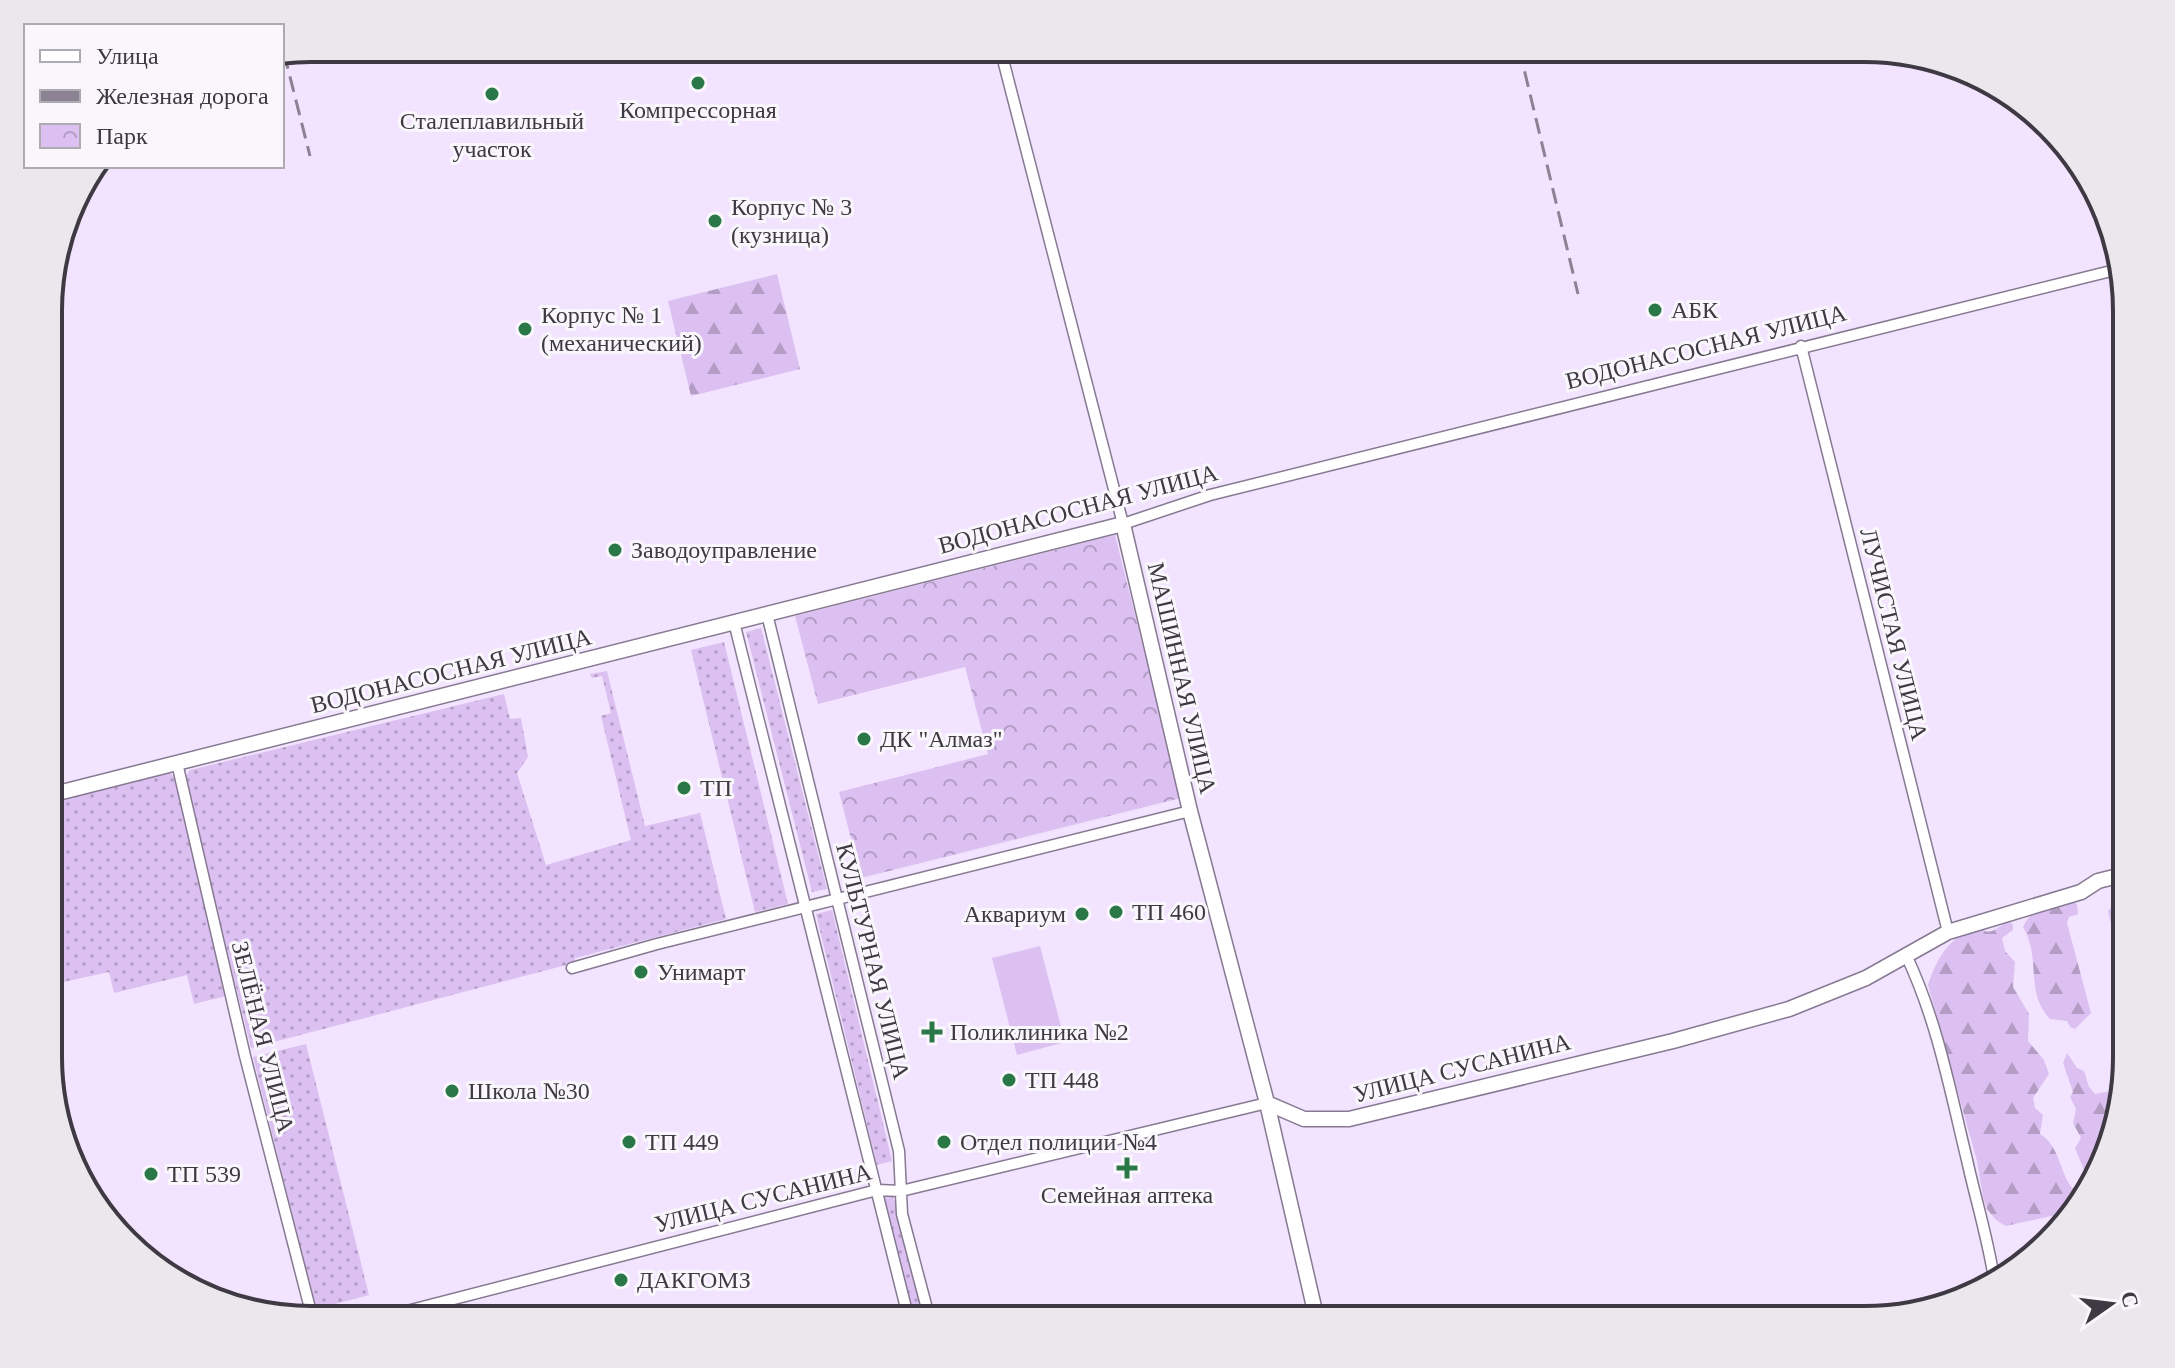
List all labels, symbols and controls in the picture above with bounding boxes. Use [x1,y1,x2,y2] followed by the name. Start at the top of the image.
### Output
[24,24,284,168] legend
[96,43,159,69] text: Улица
[689,74,707,92] marker: Компрессорная
[96,83,269,109] text: Железная дорога
[483,85,501,103] marker: Сталеплавильный участок
[619,97,777,123] place label: Компрессорная
[400,108,584,162] place label: Сталеплавильный участок
[96,123,148,149] text: Парк
[731,194,852,248] place label: Корпус № 3 (кузница)
[706,212,724,230] marker: Корпус № 3 (кузница)
[1671,297,1719,323] place label: АБК
[1563,299,1850,394] street label: ВОДОНАСОСНАЯ УЛИЦА
[1646,301,1664,319] marker: АБК
[541,302,702,356] place label: Корпус № 1 (механический)
[516,320,534,338] marker: Корпус № 1 (механический)
[935,459,1221,559] street label: ВОДОНАСОСНАЯ УЛИЦА
[1855,525,1933,743] street label: ЛУЧИСТАЯ УЛИЦА
[631,537,817,563] place label: Заводоуправление
[606,541,624,559] marker: Заводоуправление
[1143,560,1221,797] street label: МАШИННАЯ УЛИЦА
[308,623,595,718] street label: ВОДОНАСОСНАЯ УЛИЦА
[880,726,1002,752] place label: ДК "Алмаз"
[855,730,873,748] marker: ДК "Алмаз"
[700,775,732,801] place label: ТП
[675,779,693,797] marker: ТП
[831,840,915,1082] street label: КУЛЬТУРНАЯ УЛИЦА
[1132,899,1206,925] place label: ТП 460
[964,901,1066,927] place label: Аквариум
[1107,903,1125,921] marker: ТП 460
[1073,905,1091,923] marker: Аквариум
[227,939,300,1136] street label: ЗЕЛЁНАЯ УЛИЦА
[657,959,746,985] place label: Унимарт
[632,963,650,981] marker: Унимарт
[950,1019,1129,1045] place label: Поликлиника №2
[921,1021,943,1043] marker: Поликлиника №2
[1351,1028,1574,1108] street label: УЛИЦА СУСАНИНА
[1025,1067,1099,1093] place label: ТП 448
[1000,1071,1018,1089] marker: ТП 448
[468,1078,590,1104] place label: Школа №30
[443,1082,461,1100] marker: Школа №30
[645,1129,719,1155] place label: ТП 449
[960,1129,1157,1155] place label: Отдел полиции №4
[620,1133,638,1151] marker: ТП 449
[935,1133,953,1151] marker: Отдел полиции №4
[652,1158,875,1238] street label: УЛИЦА СУСАНИНА
[1118,1159,1136,1177] marker: Семейная аптека
[167,1161,241,1187] place label: ТП 539
[142,1165,160,1183] marker: ТП 539
[1041,1182,1214,1208] place label: Семейная аптека
[2071,1264,2151,1344] north arrow
[637,1267,751,1293] place label: ДАКГОМЗ
[612,1271,630,1289] marker: ДАКГОМЗ
[2116,1289,2144,1310] text: С

